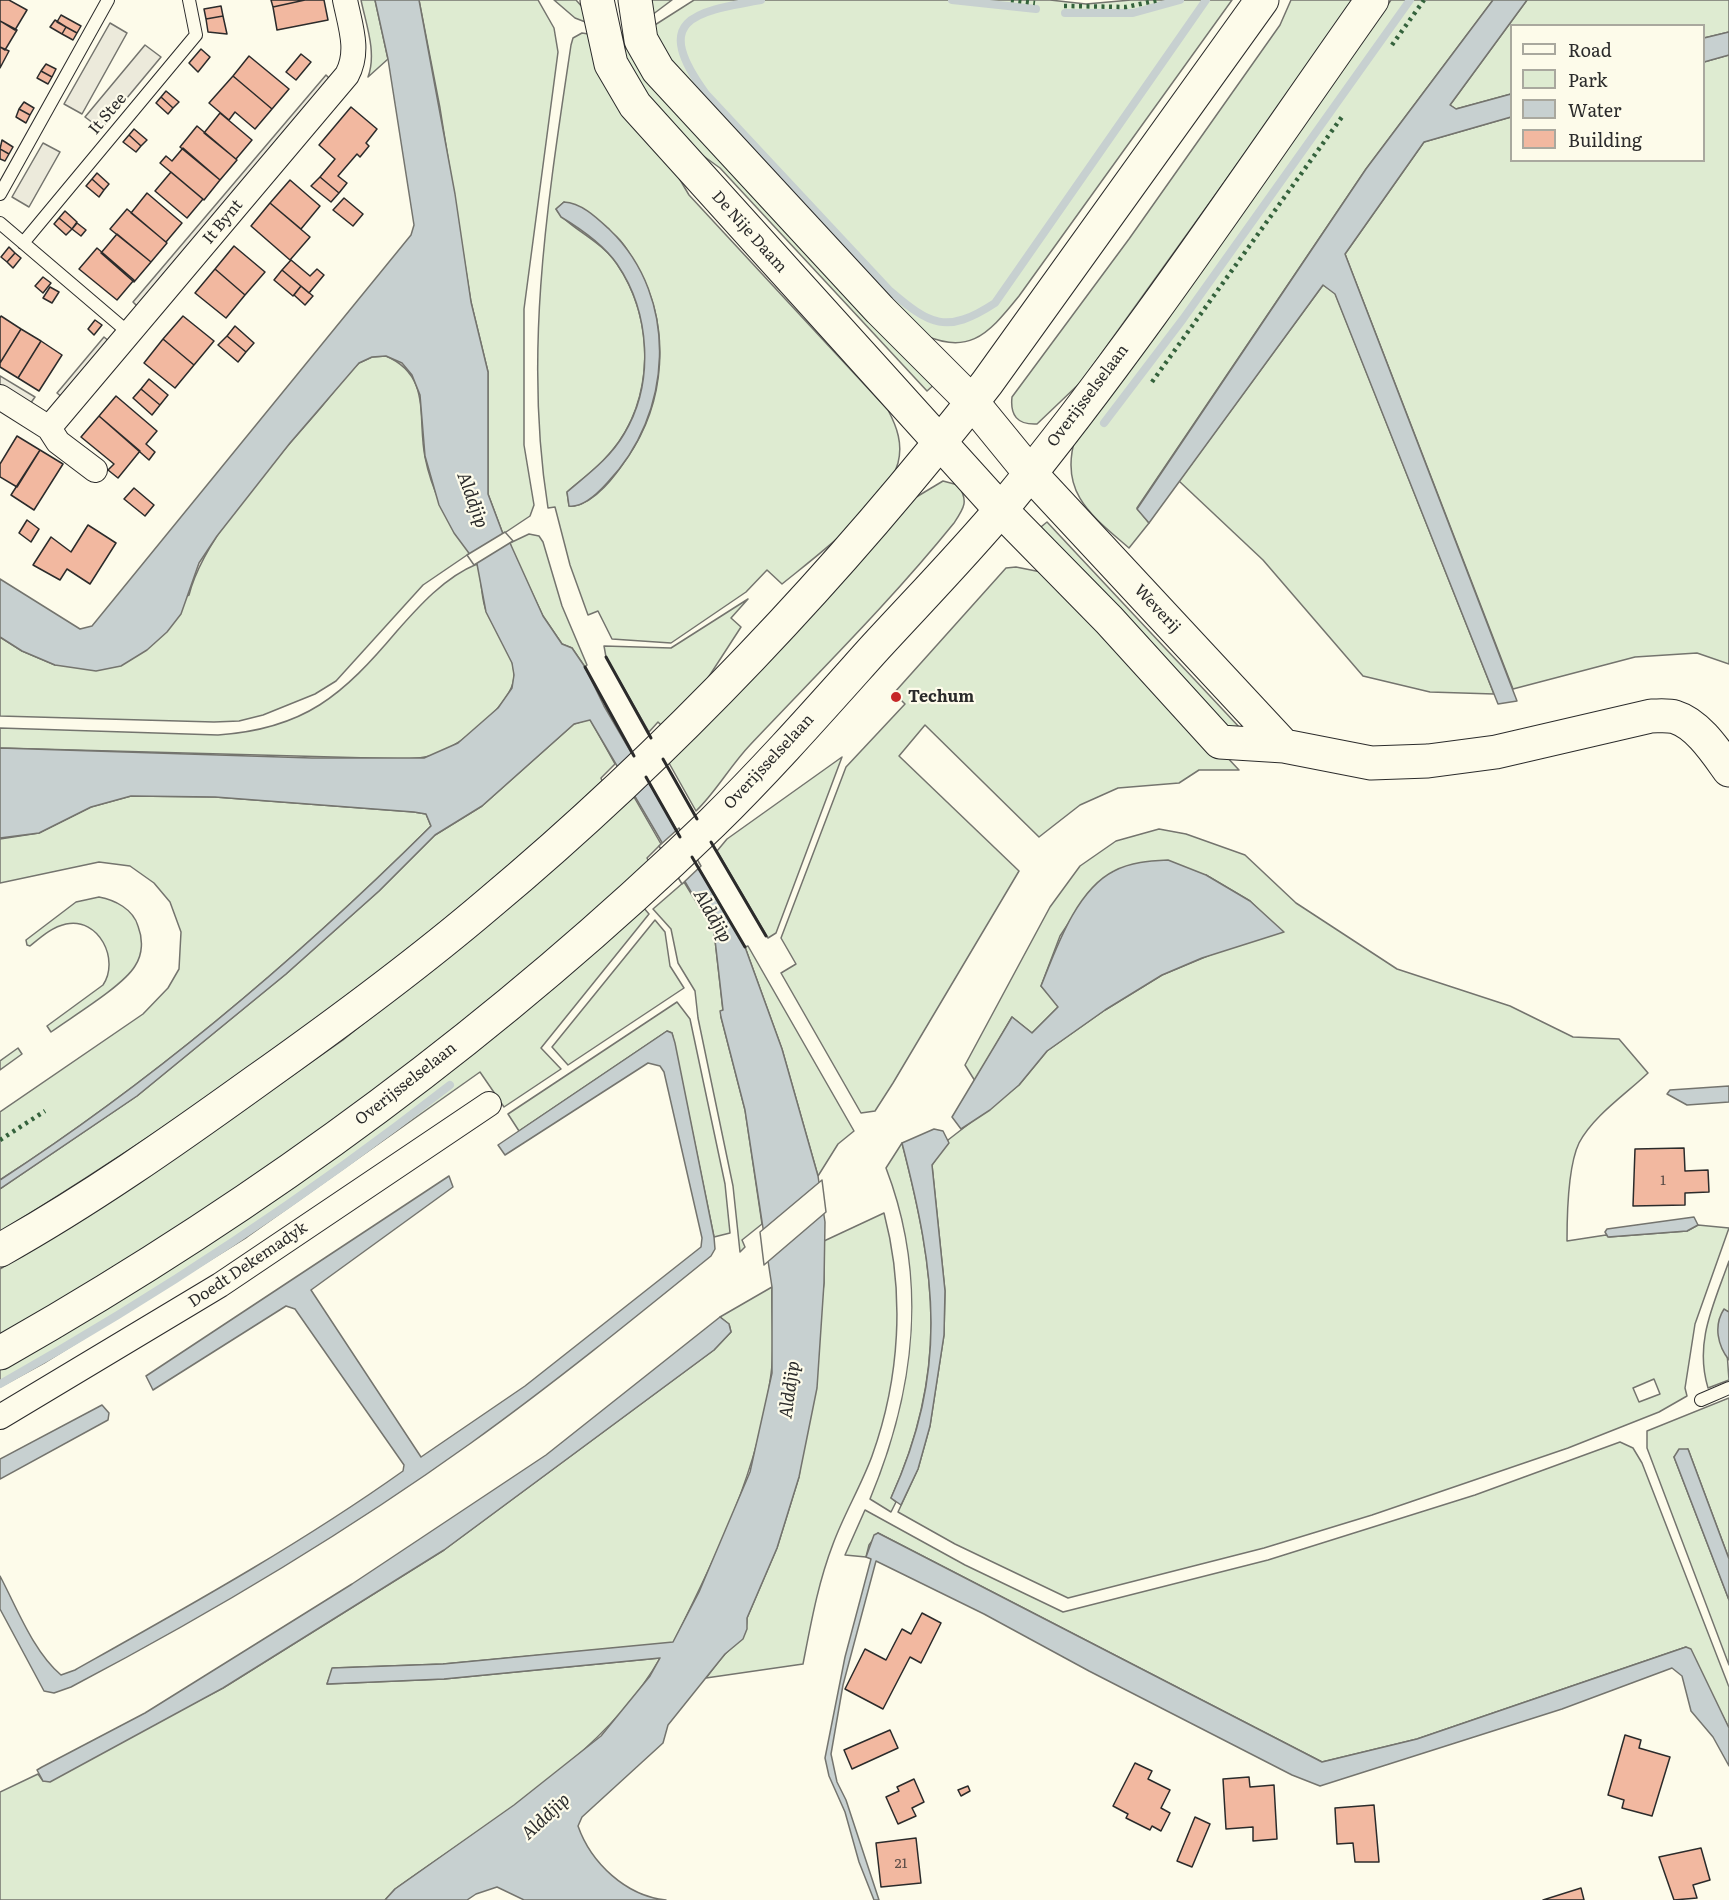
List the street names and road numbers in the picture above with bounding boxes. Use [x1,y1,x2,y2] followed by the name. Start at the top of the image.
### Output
[85,89,131,139] street label: It Stee
[707,187,791,277] street label: De Nije Daam
[199,196,247,248] street label: It Bynt
[1043,341,1133,451] street label: Overijsselselaan
[1130,581,1184,637] street label: Weverij
[720,710,818,814] street label: Overijsselselaan
[352,1038,460,1130] street label: Overijsselselaan
[185,1218,311,1312] street label: Doedt Dekemadyk

